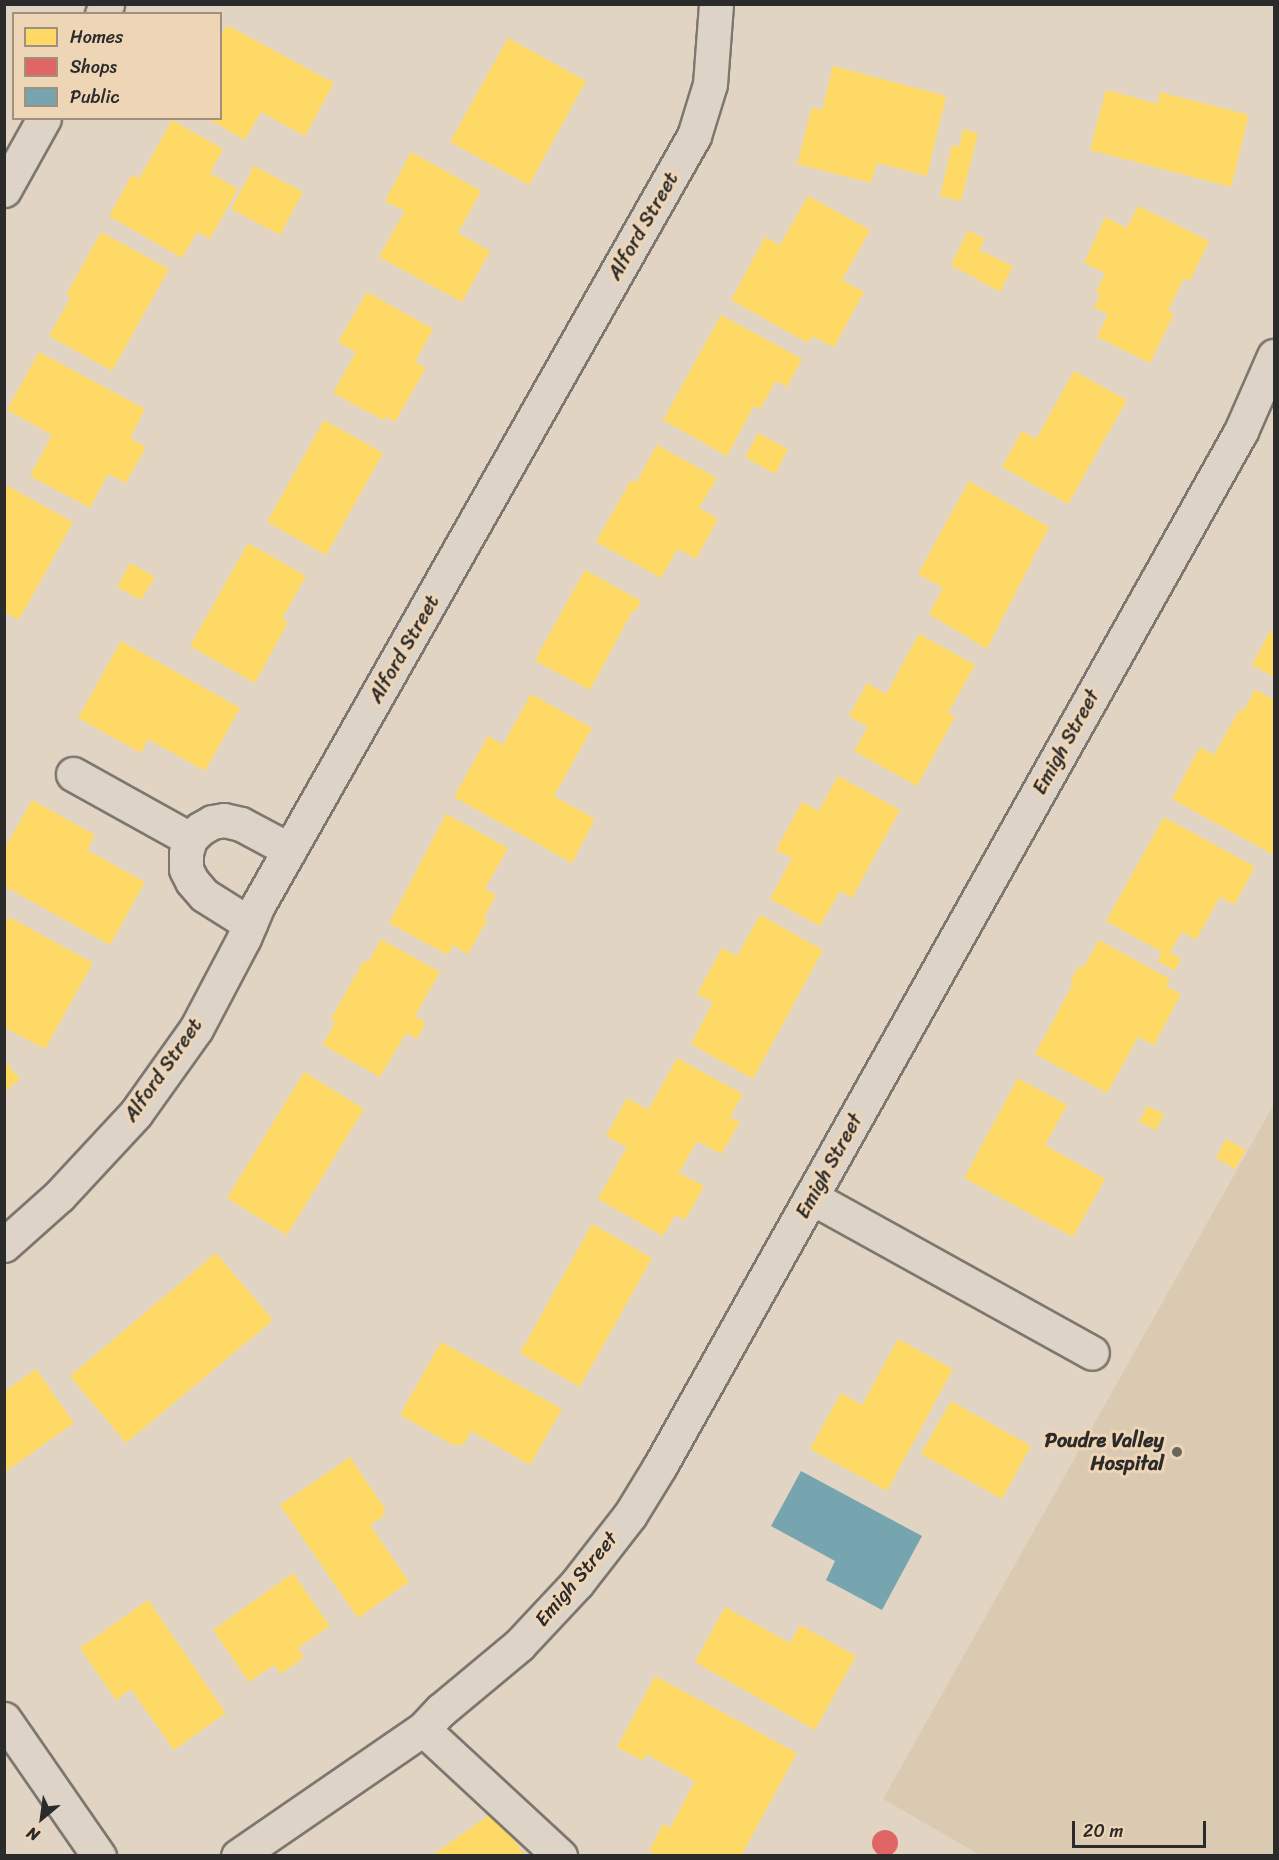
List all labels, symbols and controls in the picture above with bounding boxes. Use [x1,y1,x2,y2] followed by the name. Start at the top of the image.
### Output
[12,12,222,120] legend
[70,21,123,53] text: Homes
[70,51,117,83] text: Shops
[70,81,120,113] text: Public
[603,168,683,284] street label: Alford Street
[364,591,444,707] street label: Alford Street
[1027,686,1105,798] street label: Emigh Street
[119,1014,207,1126] street label: Alford Street
[790,1110,868,1222] street label: Emigh Street
[1045,1428,1164,1475] place label: Poudre Valley Hospital
[1168,1443,1186,1461] marker: Poudre Valley Hospital
[530,1527,622,1631] street label: Emigh Street
[12,1788,72,1848] north arrow
[1075,1809,1208,1847] scale bar
[1083,1815,1123,1847] text: 20 m
[21,1819,45,1850] text: N

